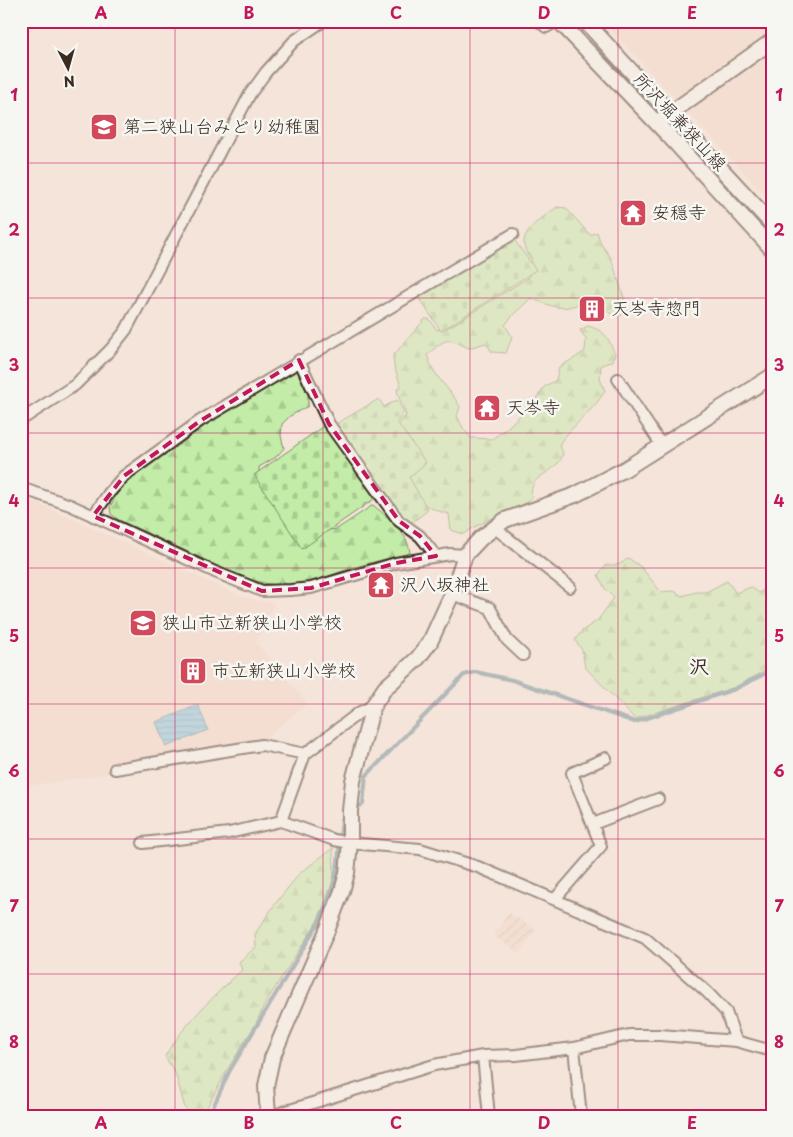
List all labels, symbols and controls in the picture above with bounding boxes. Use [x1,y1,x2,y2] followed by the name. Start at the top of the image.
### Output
[95,0,108,24] text: A
[244,0,255,24] text: B
[390,0,402,24] text: C
[538,0,550,24] text: D
[687,0,697,24] text: E
[42,42,92,92] north arrow
[628,66,734,176] street label: 所沢堀兼狭山線
[63,70,76,92] text: N
[10,82,18,106] text: 1
[775,82,783,106] text: 1
[89,112,119,142] school or university icon: 第二狭山台みどり幼稚園
[123,112,321,139] place label: 第二狭山台みどり幼稚園
[618,198,648,228] temple icon: 安穏寺
[652,198,706,225] place label: 安穏寺
[8,217,20,241] text: 2
[773,217,785,241] text: 2
[577,294,607,324] building icon: 天岑寺惣門
[611,294,701,321] place label: 天岑寺惣門
[9,352,19,376] text: 3
[774,352,784,376] text: 3
[472,393,502,423] temple icon: 天岑寺
[506,393,560,420] place label: 天岑寺
[9,488,20,512] text: 4
[774,488,785,512] text: 4
[366,570,396,600] temple icon: 沢八坂神社
[400,570,490,597] place label: 沢八坂神社
[128,608,158,638] school or university icon: 狭山市立新狭山小学校
[162,608,342,635] place label: 狭山市立新狭山小学校
[9,623,19,647] text: 5
[774,623,784,647] text: 5
[689,651,709,681] district label: 沢
[178,656,208,686] building icon: 市立新狭山小学校
[212,656,356,683] place label: 市立新狭山小学校
[8,758,20,782] text: 6
[773,758,785,782] text: 6
[9,893,19,917] text: 7
[774,893,784,917] text: 7
[9,1029,19,1053] text: 8
[774,1029,784,1053] text: 8
[95,1110,108,1134] text: A
[244,1110,255,1134] text: B
[390,1110,402,1134] text: C
[538,1110,550,1134] text: D
[687,1110,697,1134] text: E

